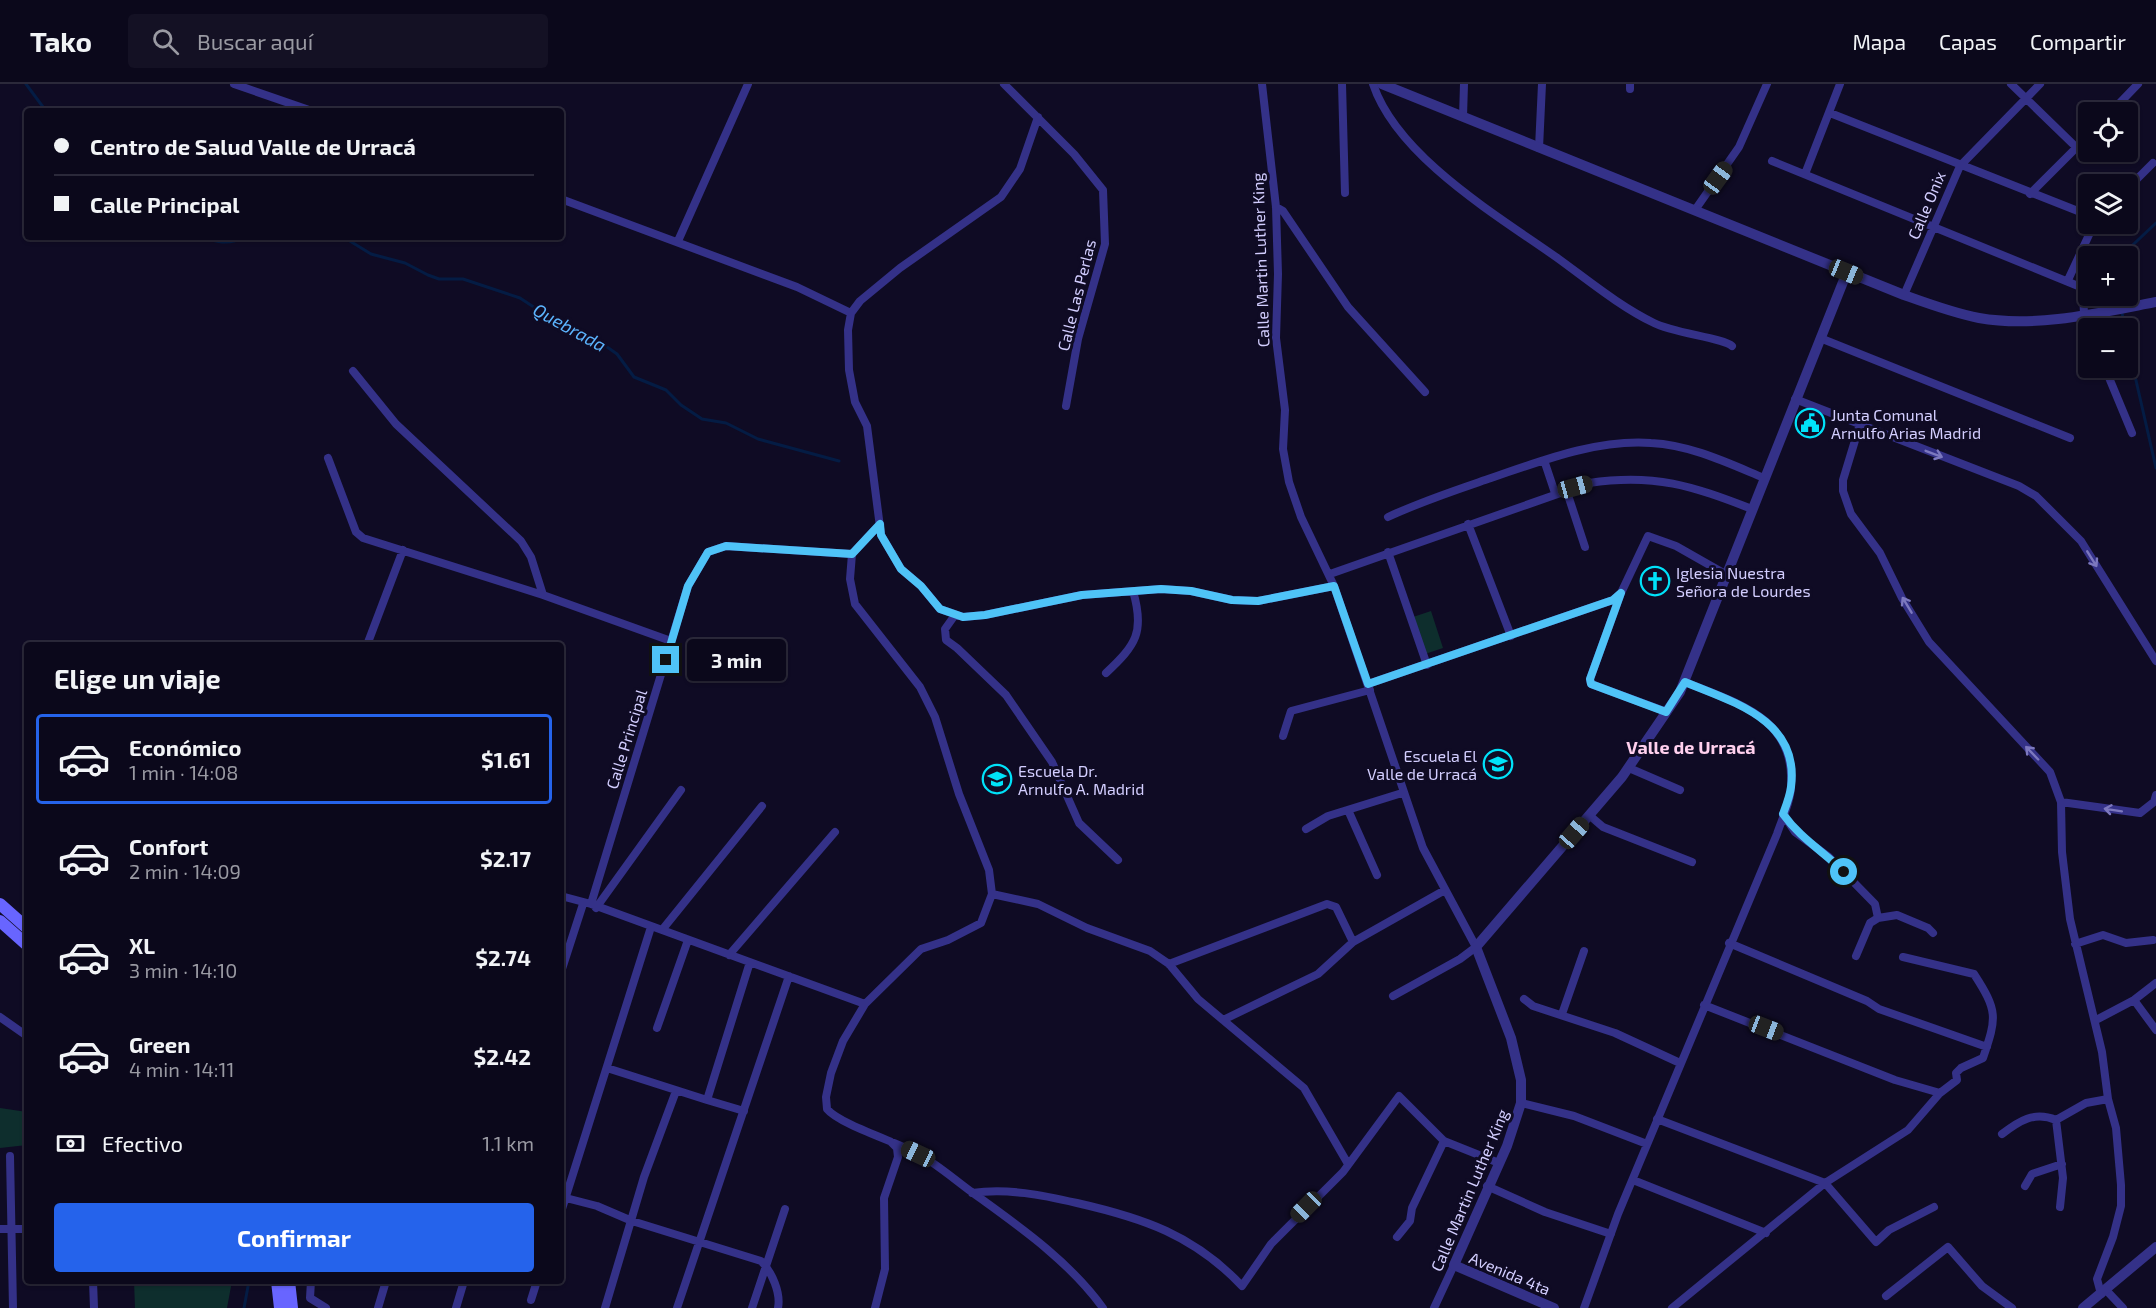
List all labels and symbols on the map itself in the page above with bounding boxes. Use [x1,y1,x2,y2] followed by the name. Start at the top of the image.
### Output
[1700,158,1736,198] car
[1903,168,1949,242] street label: Calle Onix
[1247,172,1273,347] street label: Calle Martin Luther King
[1053,237,1099,353] street label: Calle Las Perlas
[1826,257,1866,287] car
[530,298,610,356] water label: Quebrada
[1831,405,1981,442] place label: Junta Comunal Arnulfo Arias Madrid
[1794,407,1826,439] public building icon: Junta Comunal Arnulfo Arias Madrid
[1924,449,1943,460] one-way arrow
[1555,474,1595,500] car
[2086,550,2098,567] one-way arrow
[1676,563,1811,600] place label: Iglesia Nuestra Señora de Lourdes
[1639,565,1671,597] church icon: Iglesia Nuestra Señora de Lourdes
[1900,597,1912,614] one-way arrow
[687,639,786,681] callout: 3 min
[652,646,679,673] route end
[602,687,650,791] street label: Calle Principal
[1626,736,1756,758] district label: Valle de Urracá
[2025,745,2039,760] one-way arrow
[1367,746,1477,783] place label: Escuela El Valle de Urracá
[1482,748,1514,780] school or university icon: Escuela El Valle de Urracá
[1018,761,1144,798] place label: Escuela Dr. Arnulfo A. Madrid
[981,763,1013,795] school or university icon: Escuela Dr. Arnulfo A. Madrid
[2104,804,2124,815] one-way arrow
[1555,814,1593,852] car
[1830,858,1857,885] route start
[1746,1013,1786,1043] car
[1426,1106,1512,1274] street label: Calle Martin Luther King
[898,1138,938,1170] car
[1287,1188,1325,1226] car
[1467,1247,1553,1299] street label: Avenida 4ta

